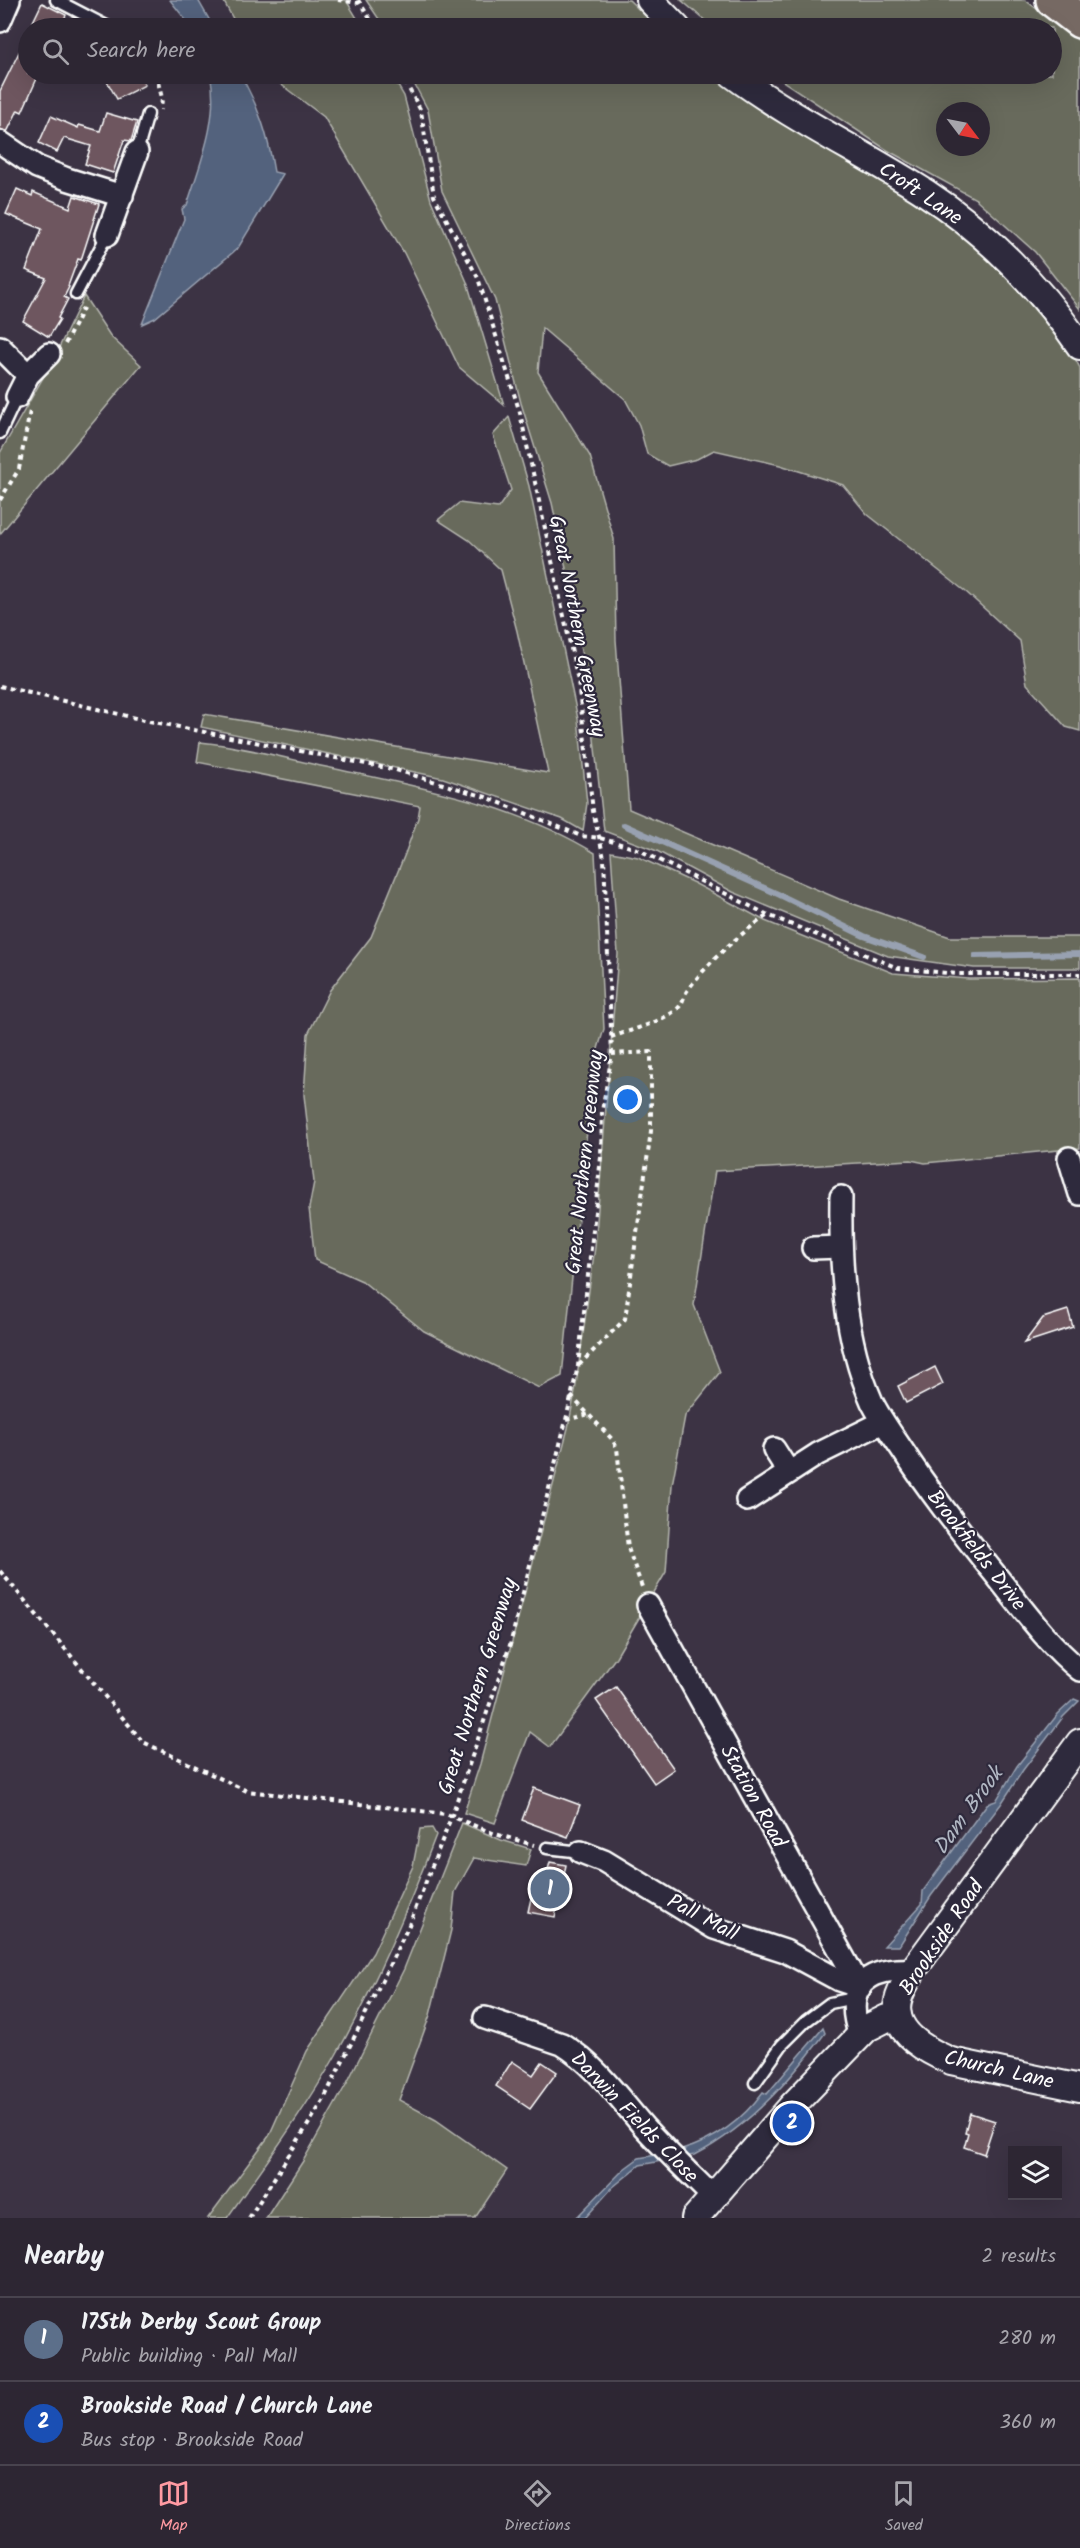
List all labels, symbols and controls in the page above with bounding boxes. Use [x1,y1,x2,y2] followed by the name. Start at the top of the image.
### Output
[18,18,1062,84] search box
[87,34,195,69] text: Search here
[39,35,72,68] icon: search
[936,102,990,156] north arrow
[871,154,969,235] street label: Croft Lane
[539,512,614,740] street label: Great Northern Greenway
[557,1048,614,1276] street label: Great Northern Greenway
[613,1085,642,1114] your location
[918,1483,1034,1619] street label: Brookfields Drive
[430,1574,527,1799] street label: Great Northern Greenway
[711,1739,795,1855] street label: Station Road
[925,1757,1015,1863] water label: Dam Brook
[530,1866,570,1912] pin: 1
[891,1873,994,2002] street label: Brookside Road
[661,1886,744,1951] street label: Pall Mall
[940,2042,1057,2099] street label: Church Lane
[562,2044,706,2192] street label: Darwin Fields Close
[772,2100,812,2146] pin: 2
[1008,2146,1062,2200] map controls
[1008,2146,1062,2200] button: layers
[24,2236,104,2278] text: Nearby
[981,2241,1056,2273] text: 2 results
[81,2306,321,2341] text: 175th Derby Scout Group
[40,2323,47,2355] text: 1
[998,2323,1056,2355] text: 280 m
[81,2341,297,2373] text: Public building · Pall Mall
[81,2390,373,2425] text: Brookside Road / Church Lane
[38,2407,49,2439] text: 2
[1000,2407,1056,2439] text: 360 m
[81,2425,303,2457] text: Bus stop · Brookside Road
[157,2477,190,2538] tab: Map
[504,2477,571,2538] tab: Directions
[885,2477,923,2538] tab: Saved

